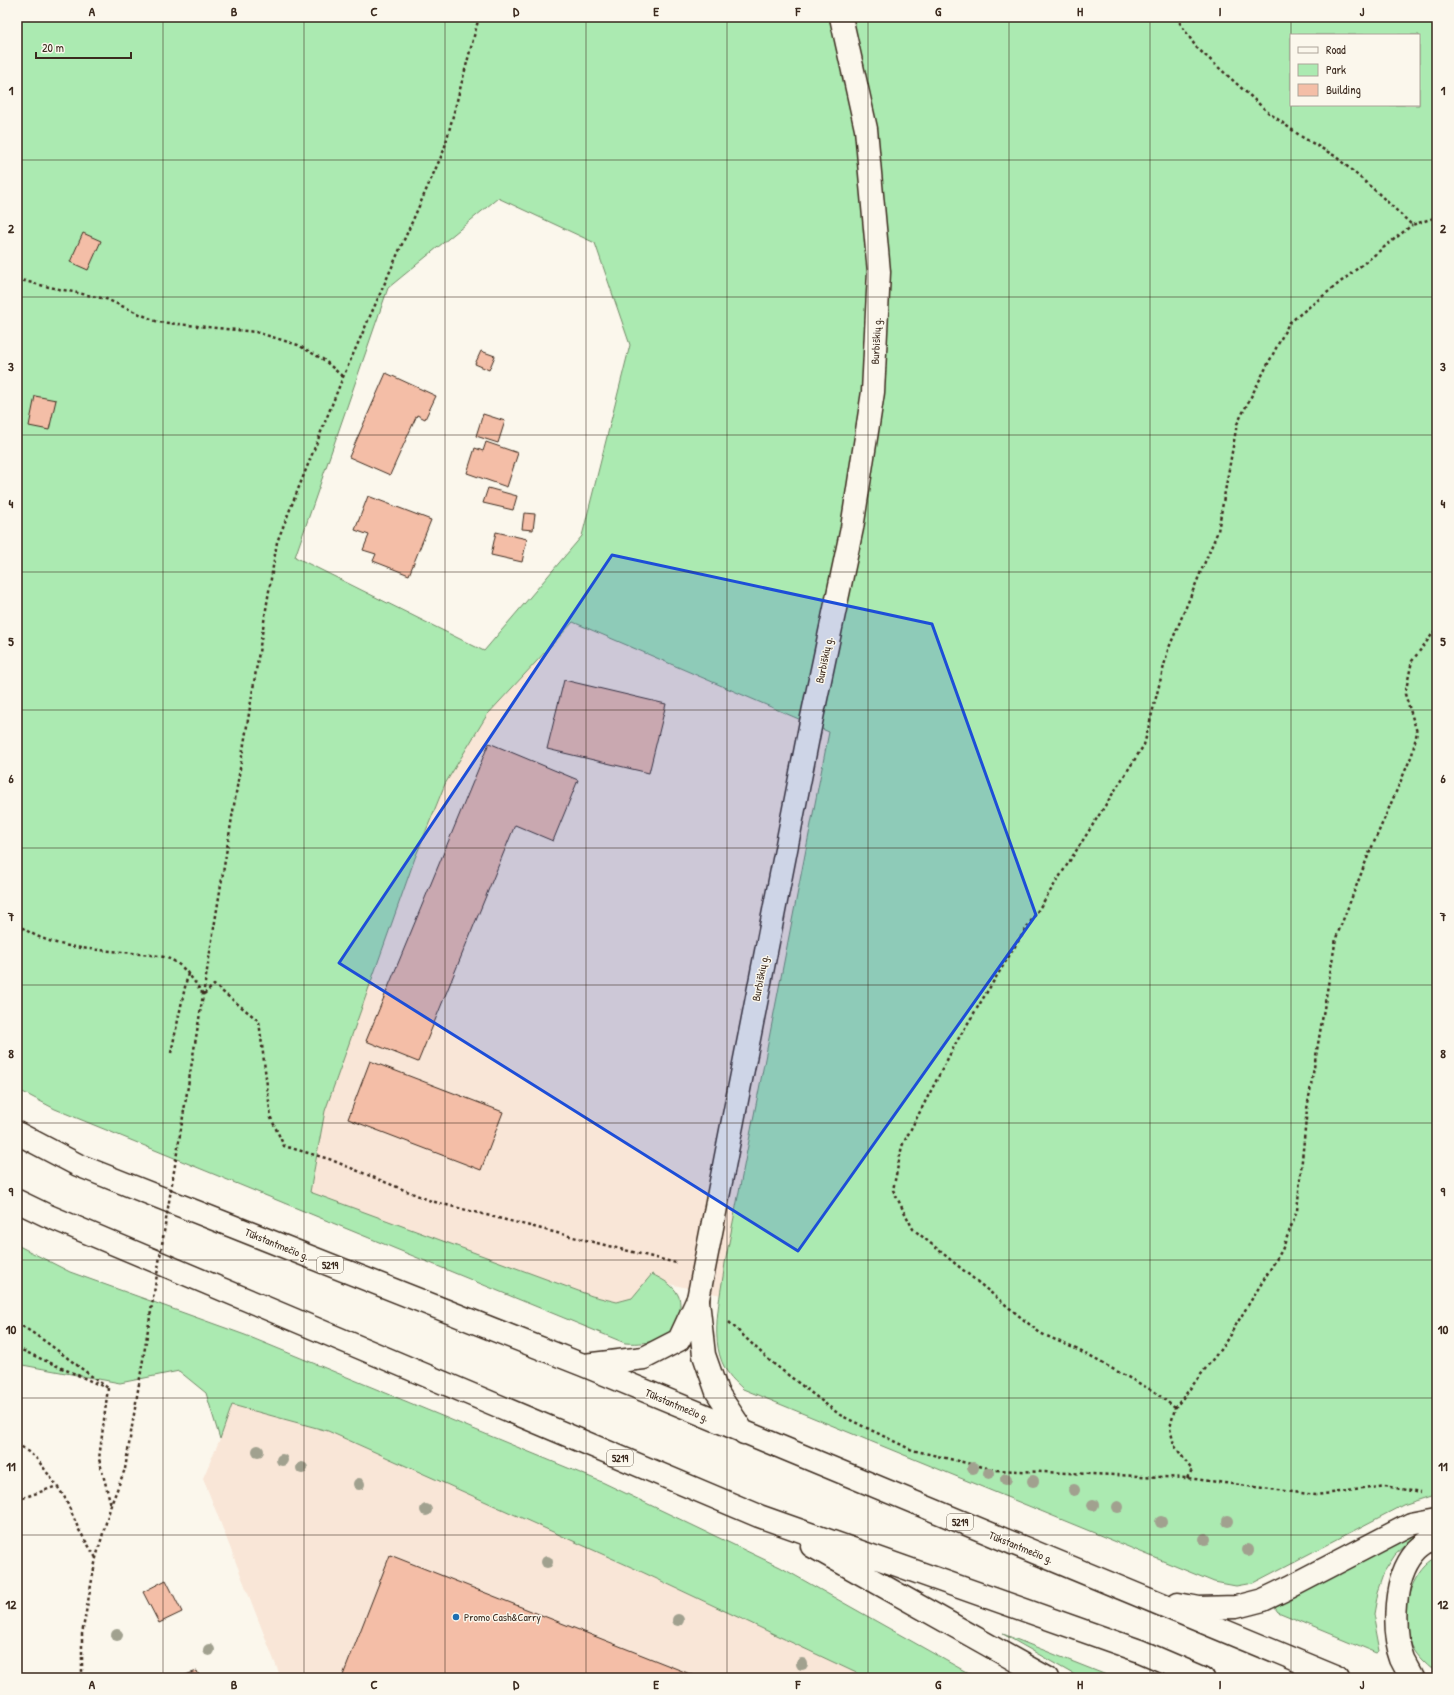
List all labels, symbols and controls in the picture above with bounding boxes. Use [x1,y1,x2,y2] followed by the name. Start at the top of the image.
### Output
[89,2,96,20] text: A
[231,2,238,20] text: B
[370,2,378,20] text: C
[513,2,520,20] text: D
[653,2,659,20] text: E
[795,2,802,20] text: F
[935,2,942,20] text: G
[1077,2,1083,20] text: H
[1218,2,1222,20] text: I
[1360,2,1365,20] text: J
[36,34,131,60] scale bar
[1290,34,1420,106] legend
[42,39,64,56] text: 20 m
[1326,41,1346,58] text: Road
[1326,61,1346,78] text: Park
[9,81,14,99] text: 1
[1326,81,1361,98] text: Building
[1441,81,1446,99] text: 1
[8,219,15,237] text: 2
[1440,219,1447,237] text: 2
[868,317,884,365] street label: Burbiškių g.
[8,357,14,375] text: 3
[1440,357,1446,375] text: 3
[9,494,14,512] text: 4
[1441,494,1446,512] text: 4
[8,632,14,650] text: 5
[1440,632,1446,650] text: 5
[812,636,836,684] street label: Burbiškių g.
[8,769,14,787] text: 6
[1440,769,1446,787] text: 6
[7,907,15,925] text: 7
[1439,907,1447,925] text: 7
[749,954,771,1002] street label: Burbiškių g.
[8,1044,14,1062] text: 8
[1440,1044,1446,1062] text: 8
[9,1182,14,1200] text: 9
[1441,1182,1446,1200] text: 9
[243,1225,311,1263] street label: Tūkstantmečio g.
[317,1257,343,1273] road number: 5219
[6,1320,16,1338] text: 10
[1438,1320,1448,1338] text: 10
[643,1385,711,1425] street label: Tūkstantmečio g.
[607,1450,633,1466] road number: 5219
[6,1457,16,1475] text: 11
[1438,1457,1448,1475] text: 11
[947,1514,973,1530] road number: 5219
[987,1528,1055,1566] street label: Tūkstantmečio g.
[6,1595,17,1613] text: 12
[1438,1595,1449,1613] text: 12
[464,1610,541,1624] place label: Promo Cash&Carry
[451,1612,461,1622] marker: Promo Cash&Carry
[89,1675,96,1693] text: A
[231,1675,238,1693] text: B
[370,1675,378,1693] text: C
[513,1675,520,1693] text: D
[653,1675,659,1693] text: E
[795,1675,802,1693] text: F
[935,1675,942,1693] text: G
[1077,1675,1083,1693] text: H
[1218,1675,1222,1693] text: I
[1360,1675,1365,1693] text: J

